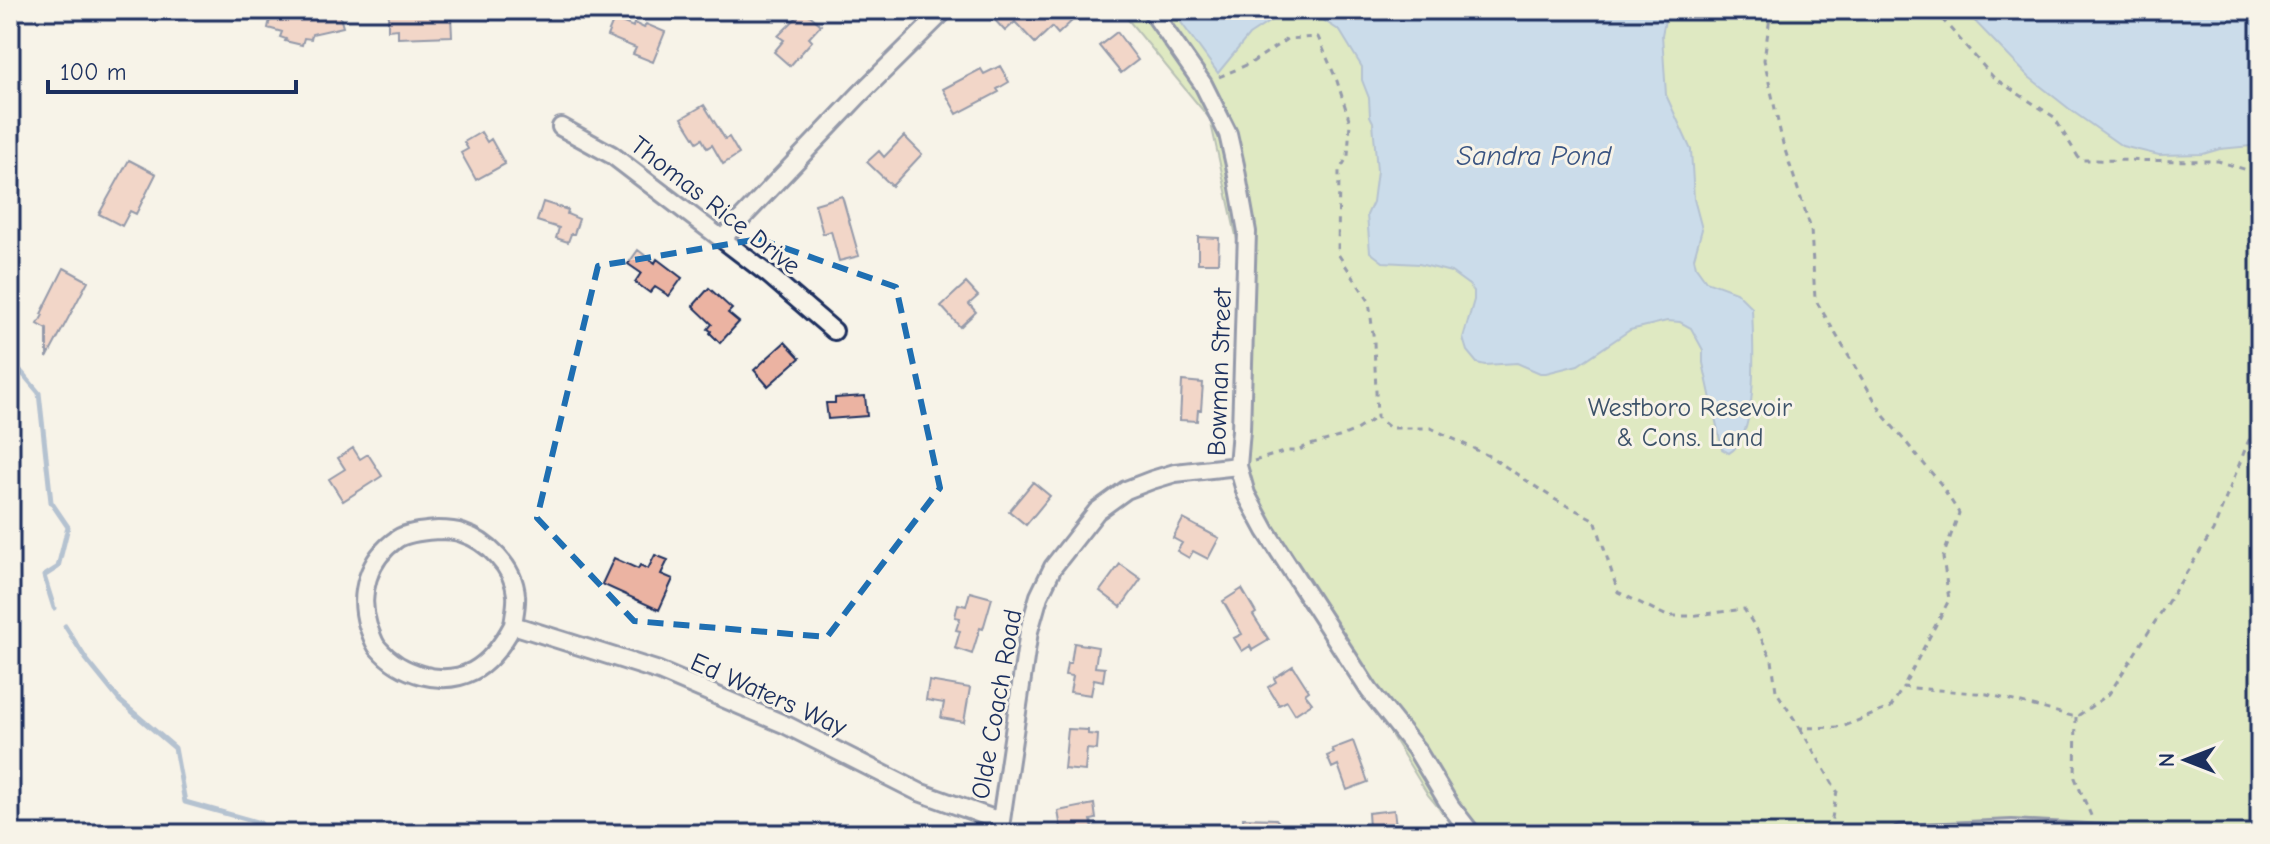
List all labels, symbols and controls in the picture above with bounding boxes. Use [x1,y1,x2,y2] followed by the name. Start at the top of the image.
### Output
[48,44,296,94] scale bar
[60,58,127,86] text: 100 m
[624,130,806,281] street label: Thomas Rice Drive
[1457,140,1613,172] water label: Sandra Pond
[1202,286,1238,457] street label: Bowman Street
[1588,393,1793,453] park label: Westboro Resevoir & Cons. Land
[966,607,1028,801] street label: Olde Coach Road
[686,647,852,743] street label: Ed Waters Way
[2146,720,2226,800] north arrow
[2154,753,2180,767] text: N

